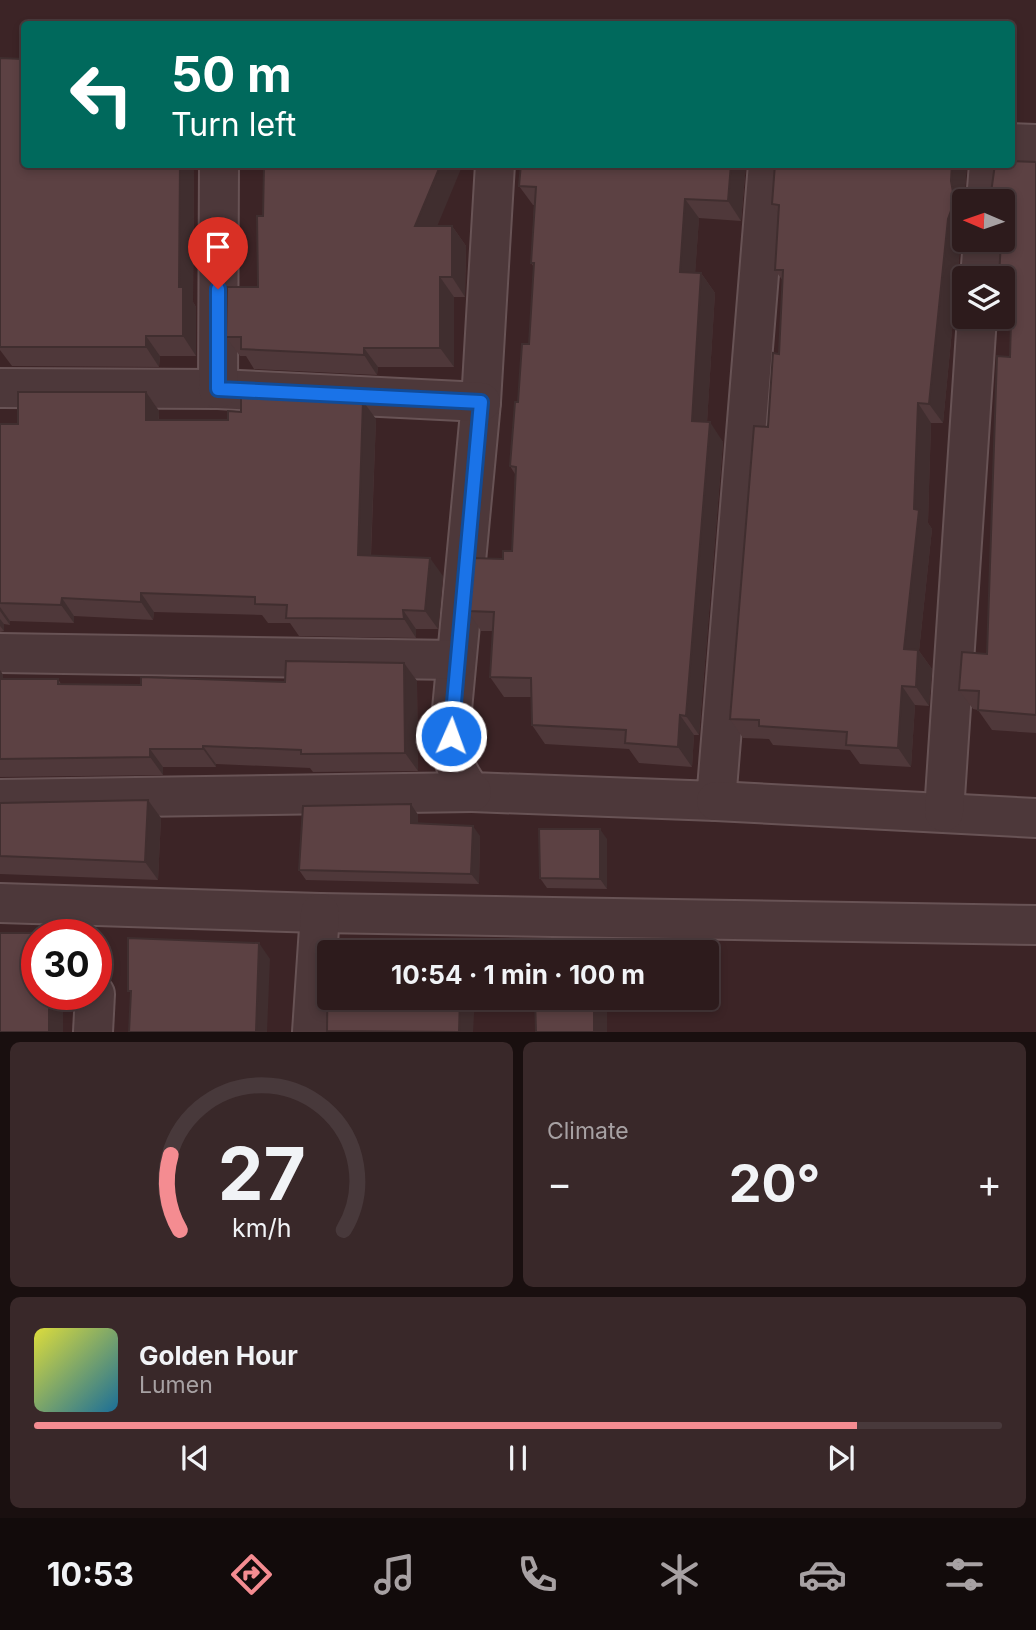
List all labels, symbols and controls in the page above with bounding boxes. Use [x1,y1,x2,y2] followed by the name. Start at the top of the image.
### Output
[171,45,292,104] text: 50 m
[56,49,147,140] icon: left
[171,105,296,144] text: Turn left
[952,189,1015,252] north arrow
[952,189,1015,329] map controls
[188,217,248,289] pin
[199,228,237,266] icon: arrive
[952,266,1015,329] button: layers
[414,699,488,773] position arrow
[21,919,112,1010] speed limit sign: 30
[391,959,645,990] text: 10:54 · 1 min · 100 m
[547,1117,629,1145] text: Climate
[217,1130,306,1219] text: 27
[729,1152,820,1215] text: 20°
[547,1160,572,1206] text: −
[977,1160,1002,1206] text: +
[232,1213,291,1243] text: km/h
[139,1340,298,1371] text: Golden Hour
[139,1371,213,1399] text: Lumen
[176,1439,214,1477] icon: previous
[499,1439,537,1477] icon: pause
[822,1439,860,1477] icon: next
[227,1550,276,1599] icon: directions
[370,1550,419,1599] icon: music
[513,1550,562,1599] icon: phone
[655,1550,704,1599] icon: climate
[798,1550,847,1599] icon: car
[940,1550,989,1599] icon: filters
[47,1555,134,1594] text: 10:53

